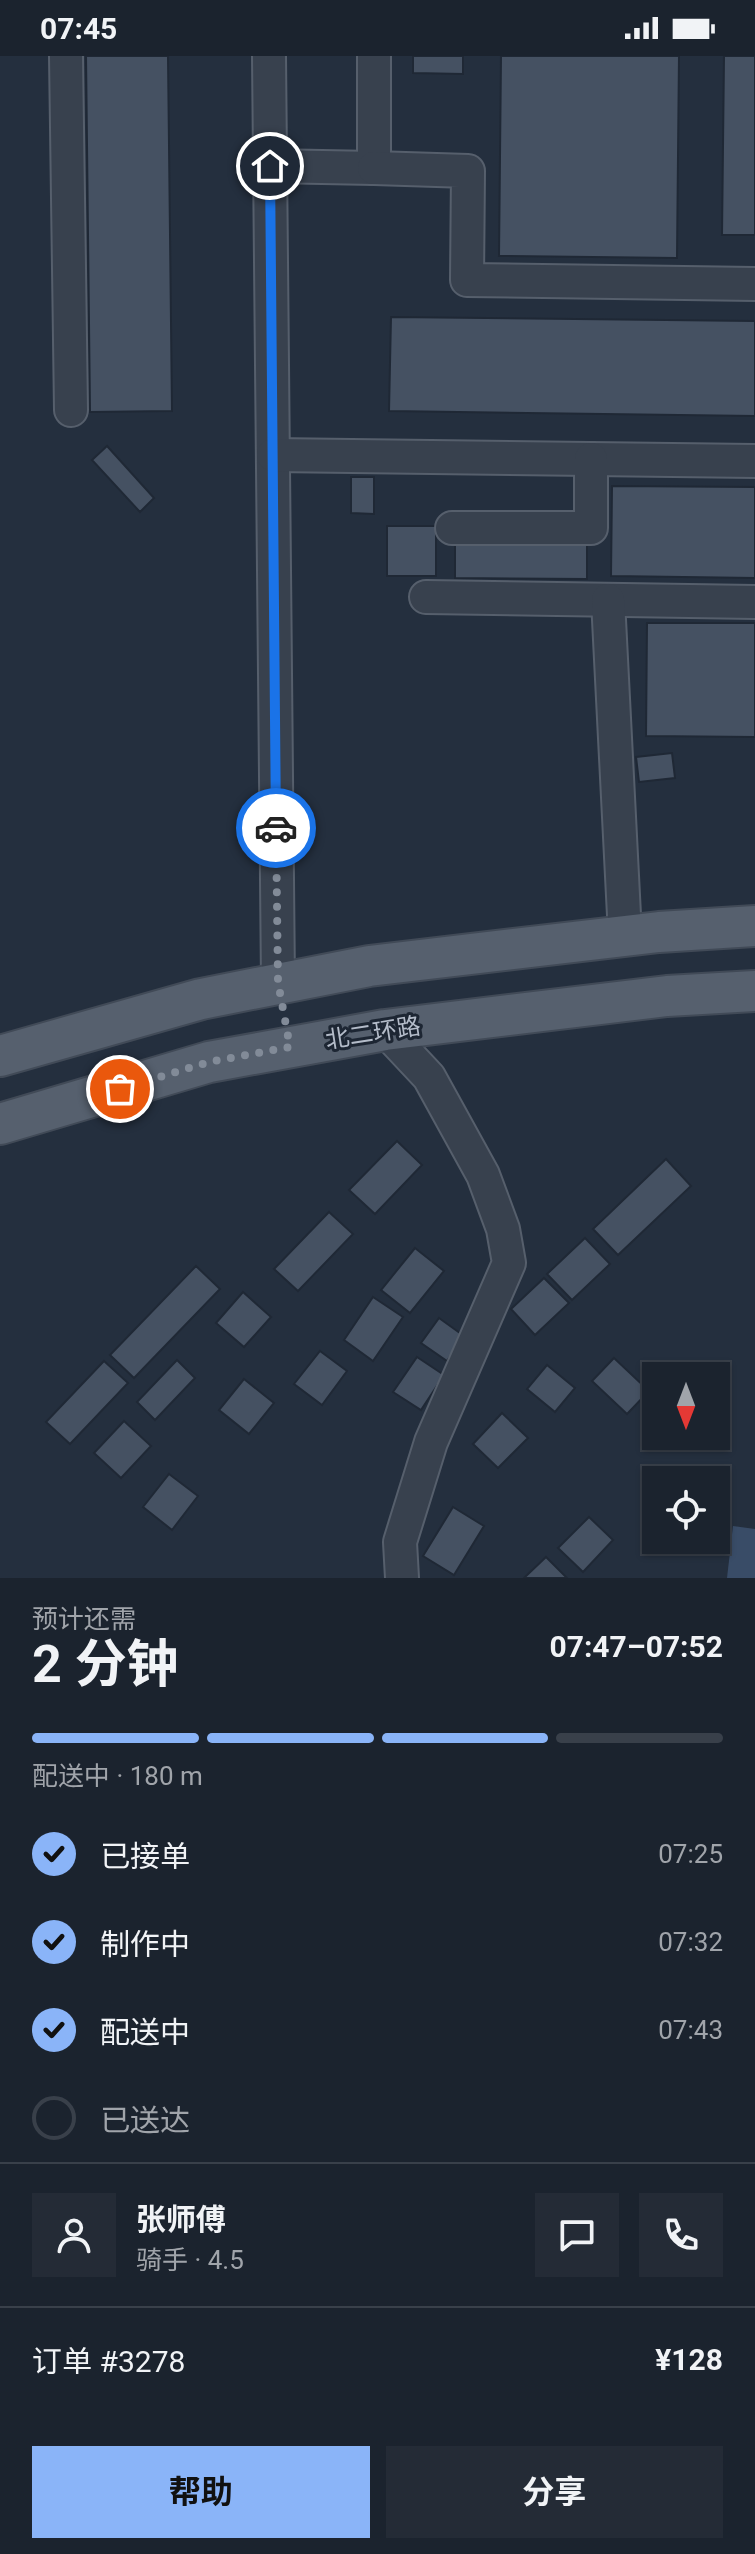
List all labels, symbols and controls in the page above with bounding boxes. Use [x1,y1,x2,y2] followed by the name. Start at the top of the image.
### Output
[40,11,117,46] text: 07:45
[236,132,304,200] pin
[248,144,292,188] icon: home
[236,788,316,868] courier
[254,806,298,850] icon: car
[323,1012,423,1054] street label: 北二环路
[86,1055,154,1123] pin
[98,1067,142,1111] icon: bag
[642,1362,730,1450] north arrow
[642,1362,730,1554] map controls
[642,1466,730,1554] button: locate
[32,1604,136,1634] text: 预计还需
[549,1629,723,1664] text: 07:47–07:52
[32,1634,179,1695] text: 2 分钟
[32,1761,203,1791] text: 配送中 · 180 m
[32,1832,76,1876] icon: check
[100,1839,190,1874] text: 已接单
[658,1839,723,1869] text: 07:25
[32,1920,76,1964] icon: check
[100,1927,190,1962] text: 制作中
[658,1927,723,1957] text: 07:32
[32,2008,76,2052] icon: check
[100,2015,190,2050] text: 配送中
[658,2015,723,2045] text: 07:43
[100,2103,190,2138] text: 已送达
[32,2193,116,2277] button: person
[535,2193,619,2277] button: chat
[639,2193,723,2277] button: phone
[136,2202,226,2237] text: 张师傅
[136,2245,244,2275] text: 骑手 · 4.5
[655,2342,723,2377] text: ¥128
[32,2344,185,2379] text: 订单 #3278
[32,2446,370,2538] button: 帮助
[386,2446,723,2538] button: 分享

